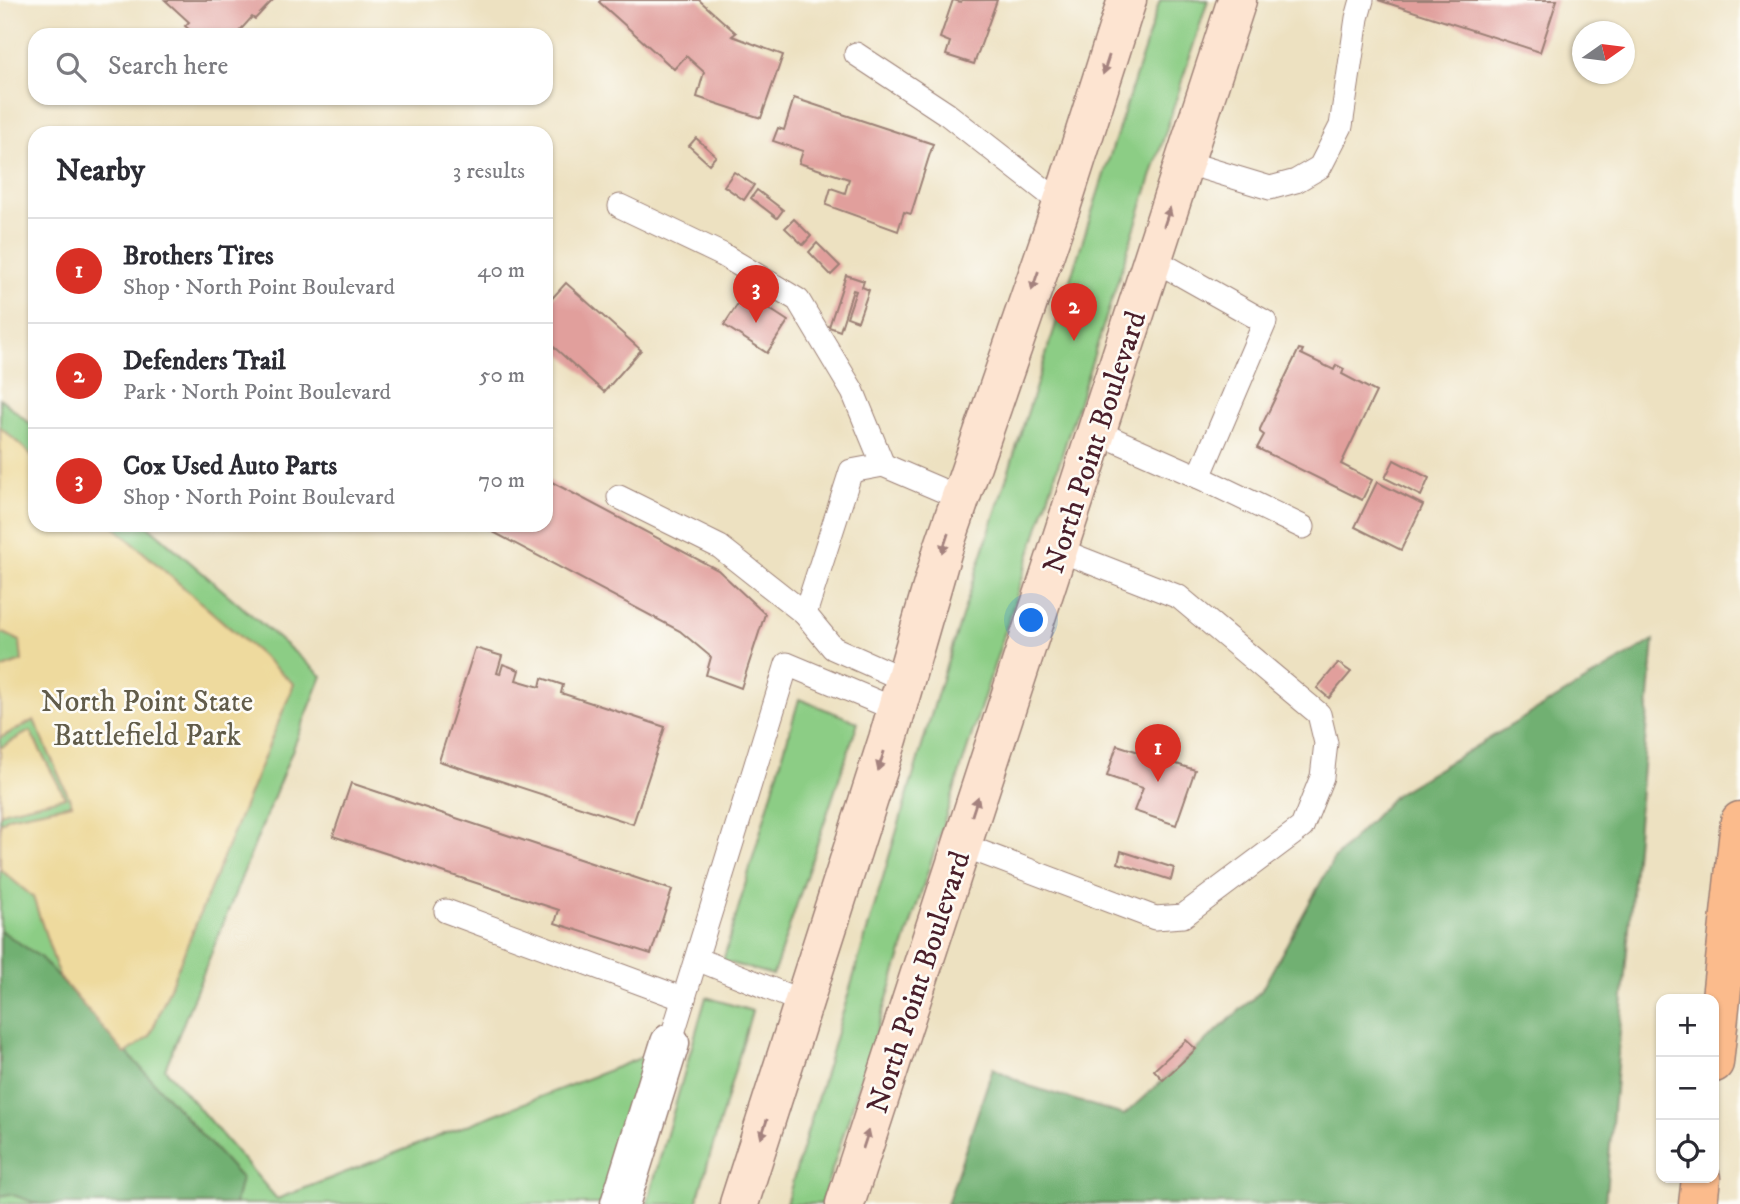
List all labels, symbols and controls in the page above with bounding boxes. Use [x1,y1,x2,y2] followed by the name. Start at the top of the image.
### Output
[1572,21,1635,84] north arrow
[28,28,553,105] search box
[52,48,90,86] icon: search
[108,50,228,83] text: Search here
[1101,55,1111,76] one-way arrow
[56,153,145,190] text: Nearby
[453,157,525,186] text: 3 results
[1162,207,1172,228] one-way arrow
[123,240,274,273] text: Brothers Tires
[75,256,83,285] text: 1
[477,256,525,285] text: 40 m
[733,265,779,323] pin: 3
[1029,271,1040,292] one-way arrow
[123,273,395,302] text: Shop · North Point Boulevard
[1051,283,1097,341] pin: 2
[1036,307,1155,578] street label: North Point Boulevard
[123,345,286,378] text: Defenders Trail
[73,361,85,390] text: 2
[479,361,525,390] text: 50 m
[123,378,391,407] text: Park · North Point Boulevard
[123,450,337,483] text: Cox Used Auto Parts
[75,466,83,495] text: 3
[478,466,525,495] text: 70 m
[123,483,395,512] text: Shop · North Point Boulevard
[939,532,950,553] one-way arrow
[1014,603,1048,637] your location
[41,684,253,755] park label: North Point State Battlefield Park
[1135,724,1181,782] pin: 1
[875,751,886,772] one-way arrow
[970,796,981,817] one-way arrow
[860,847,979,1118] street label: North Point Boulevard
[1656,994,1719,1183] map controls
[1656,994,1719,1057] button: +
[1656,1057,1719,1120] button: −
[758,1118,769,1139] one-way arrow
[1656,1120,1719,1183] button: locate
[862,1128,872,1149] one-way arrow

